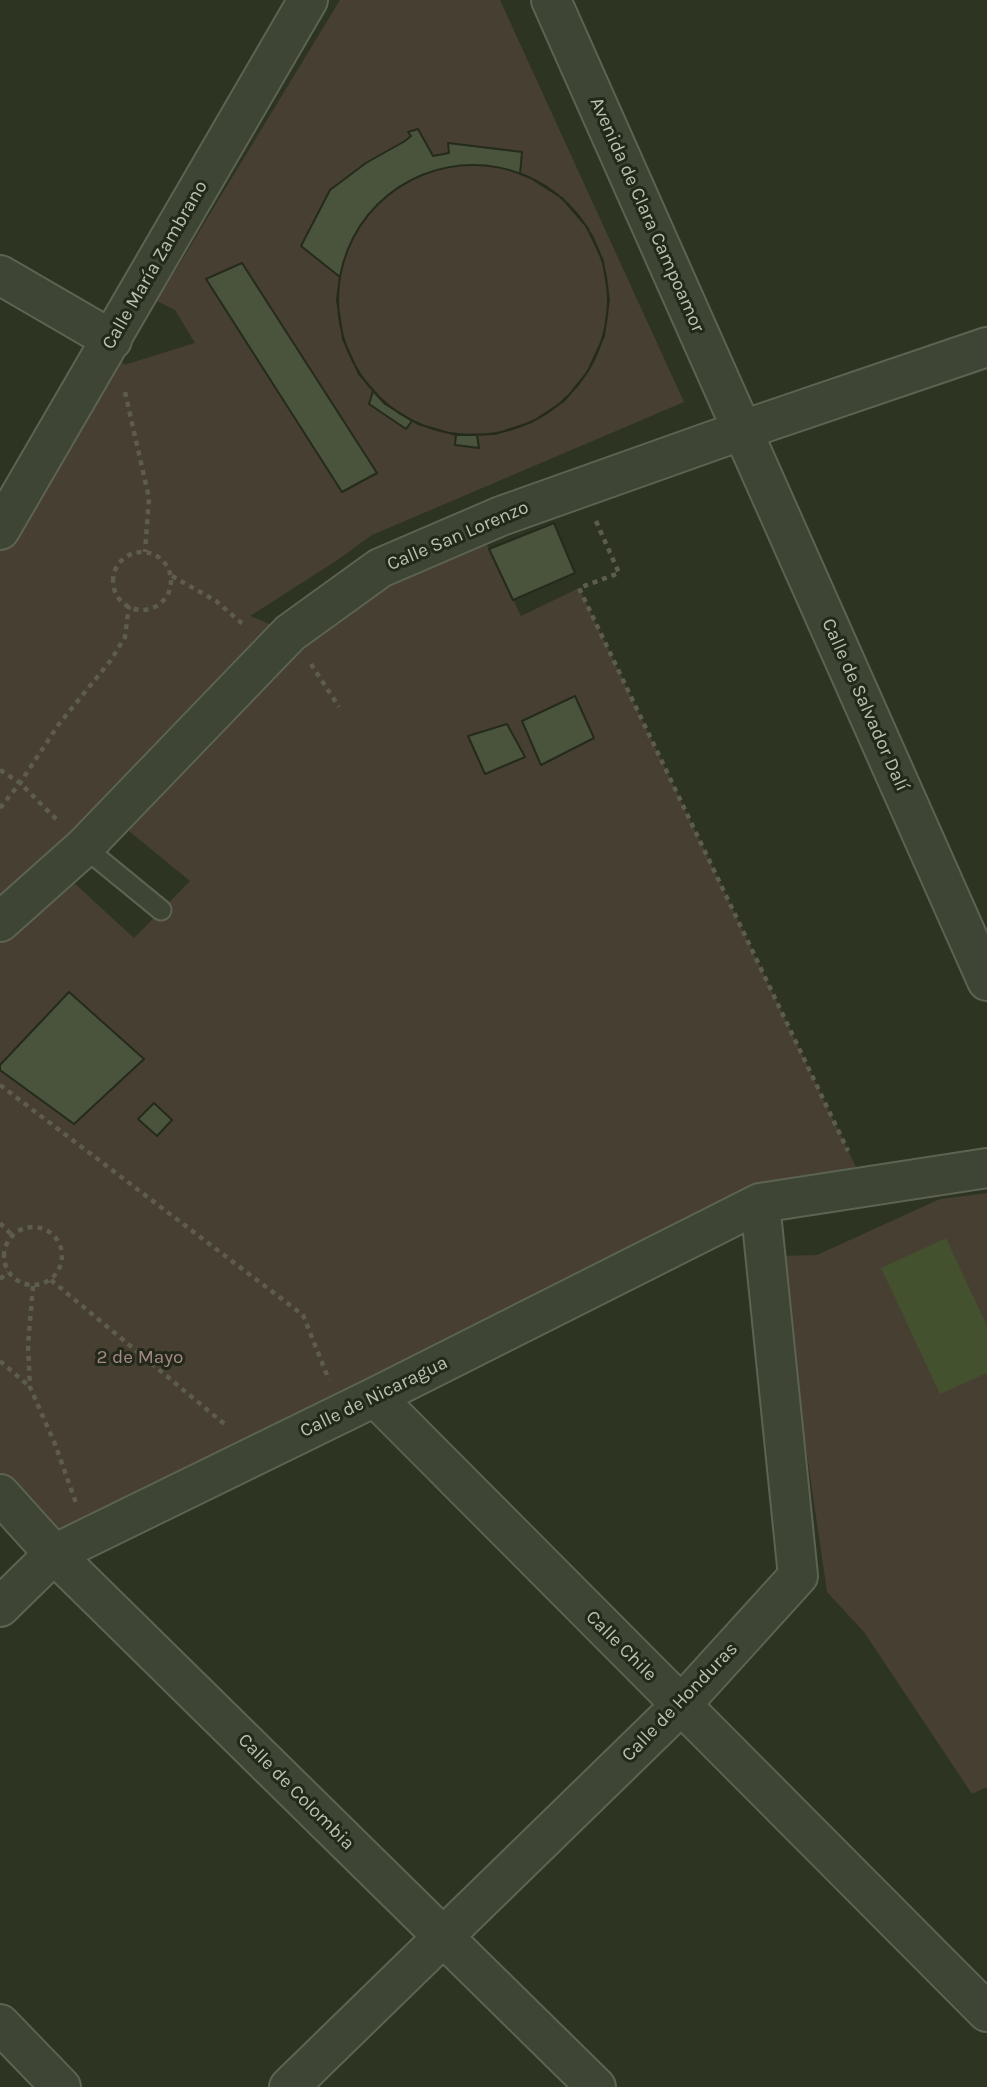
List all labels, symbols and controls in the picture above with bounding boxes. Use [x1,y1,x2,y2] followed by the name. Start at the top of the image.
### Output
[585,94,709,336] street label: Avenida de Clara Campoamor
[97,177,213,353] street label: Calle María Zambrano
[384,496,532,576] street label: Calle San Lorenzo
[817,615,913,795] street label: Calle de Salvador Dalí
[97,1347,183,1369] park label: 2 de Mayo
[296,1351,452,1443] street label: Calle de Nicaragua
[581,1606,661,1686] street label: Calle Chile
[617,1638,743,1766] street label: Calle de Honduras
[233,1729,359,1855] street label: Calle de Colombia

